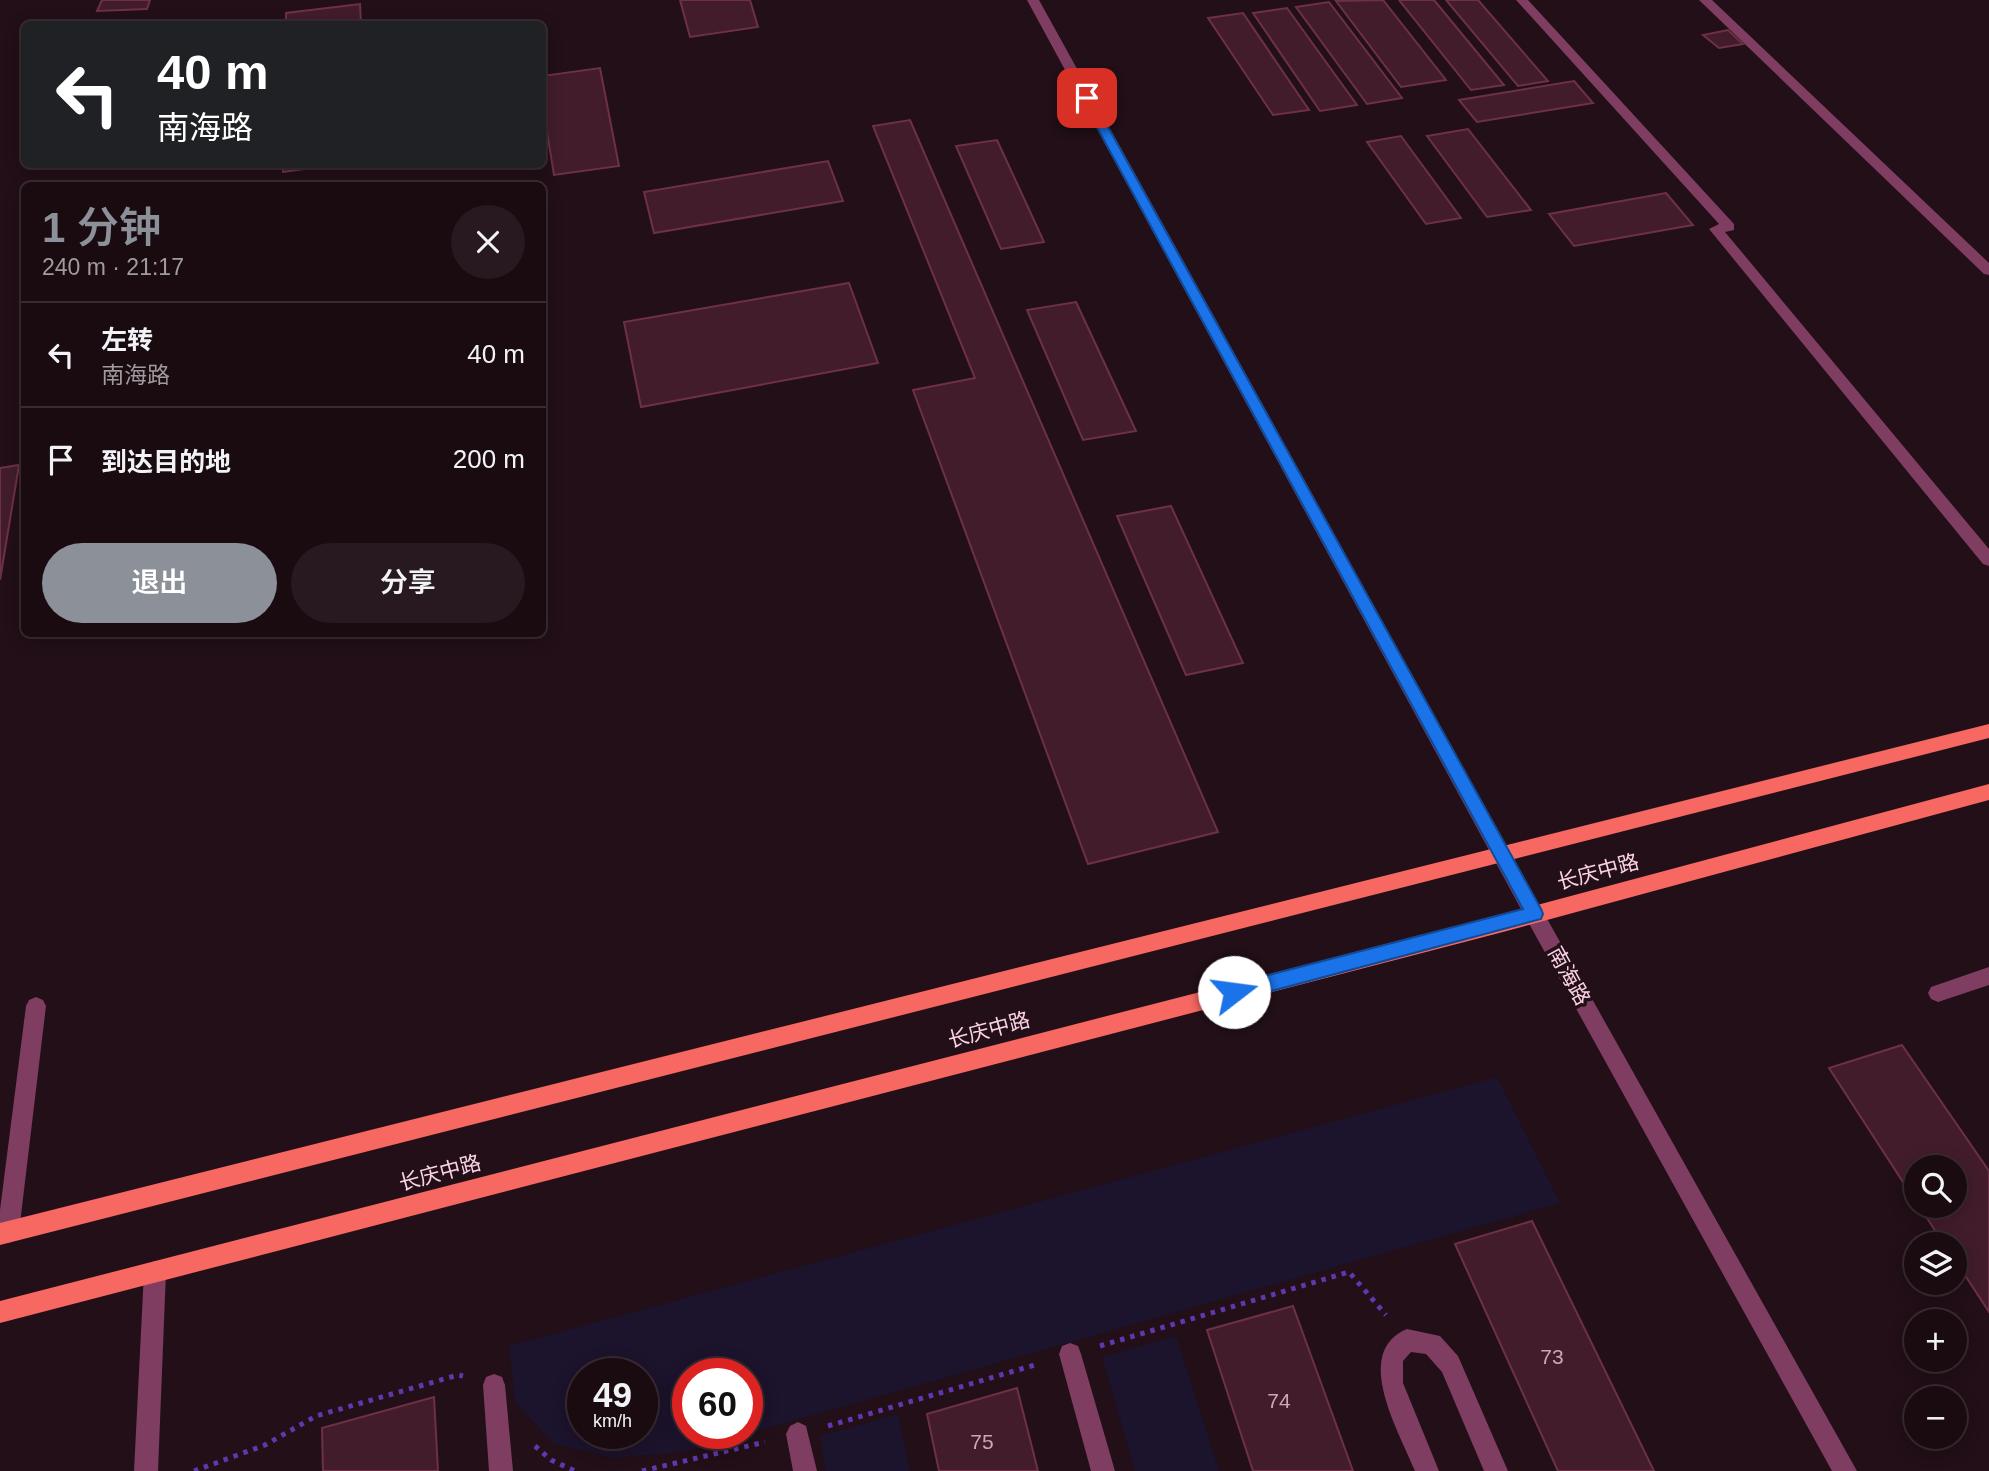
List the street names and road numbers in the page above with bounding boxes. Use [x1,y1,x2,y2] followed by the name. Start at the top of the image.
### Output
[1554,850,1641,893] street label: 长庆中路
[1544,943,1595,1009] street label: 南海路
[945,1008,1032,1051] street label: 长庆中路
[396,1151,483,1194] street label: 长庆中路

